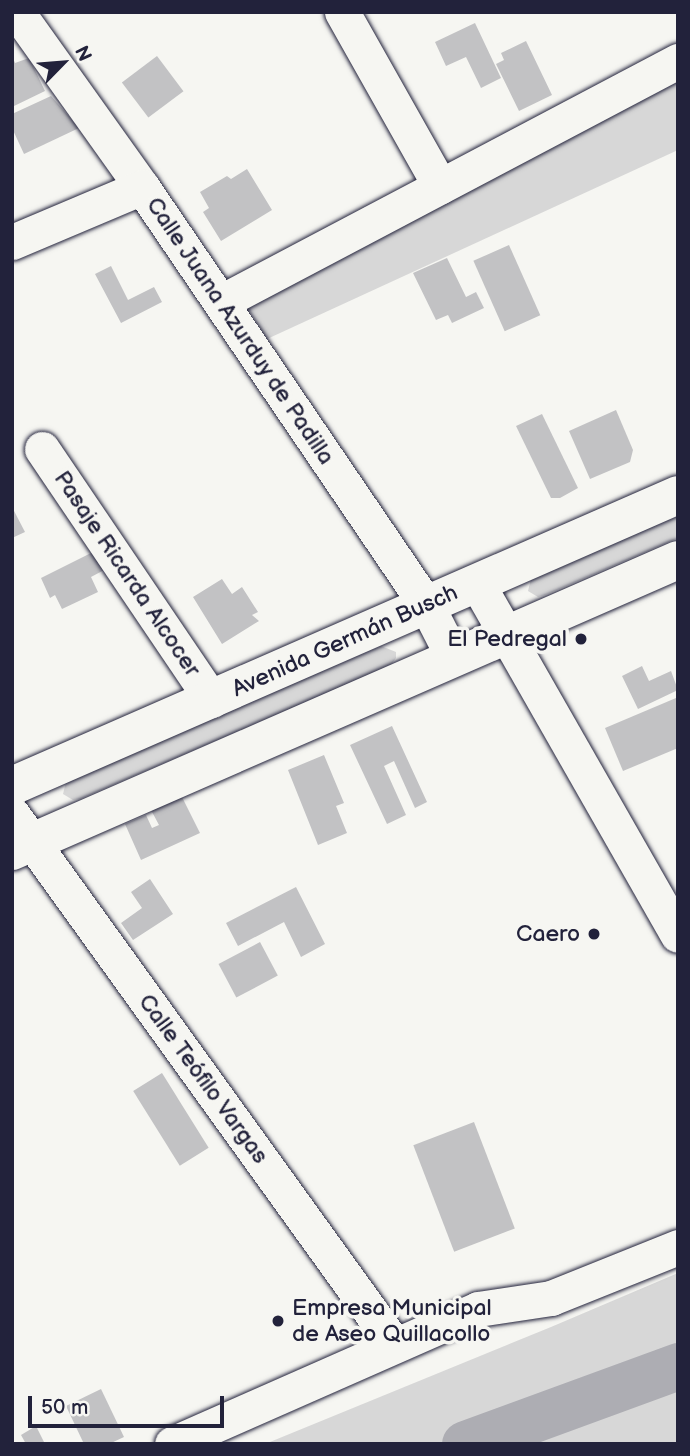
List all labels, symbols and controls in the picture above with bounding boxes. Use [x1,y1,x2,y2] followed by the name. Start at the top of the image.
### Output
[28,28,98,98] north arrow
[69,43,96,65] text: N
[139,191,341,471] street label: Calle Juana Azurduy de Padilla
[48,466,206,682] street label: Pasaje Ricarda Alcocer
[228,579,462,703] street label: Avenida Germán Busch
[447,625,567,653] place label: El Pedregal
[573,631,589,647] marker: El Pedregal
[516,920,580,948] place label: Caero
[586,926,602,942] marker: Caero
[132,988,274,1170] street label: Calle Teófilo Vargas
[292,1294,492,1348] place label: Empresa Municipal de Aseo Quillacollo
[270,1313,286,1329] marker: Empresa Municipal de Aseo Quillacollo
[32,1382,228,1426] scale bar
[41,1395,88,1420] text: 50 m

